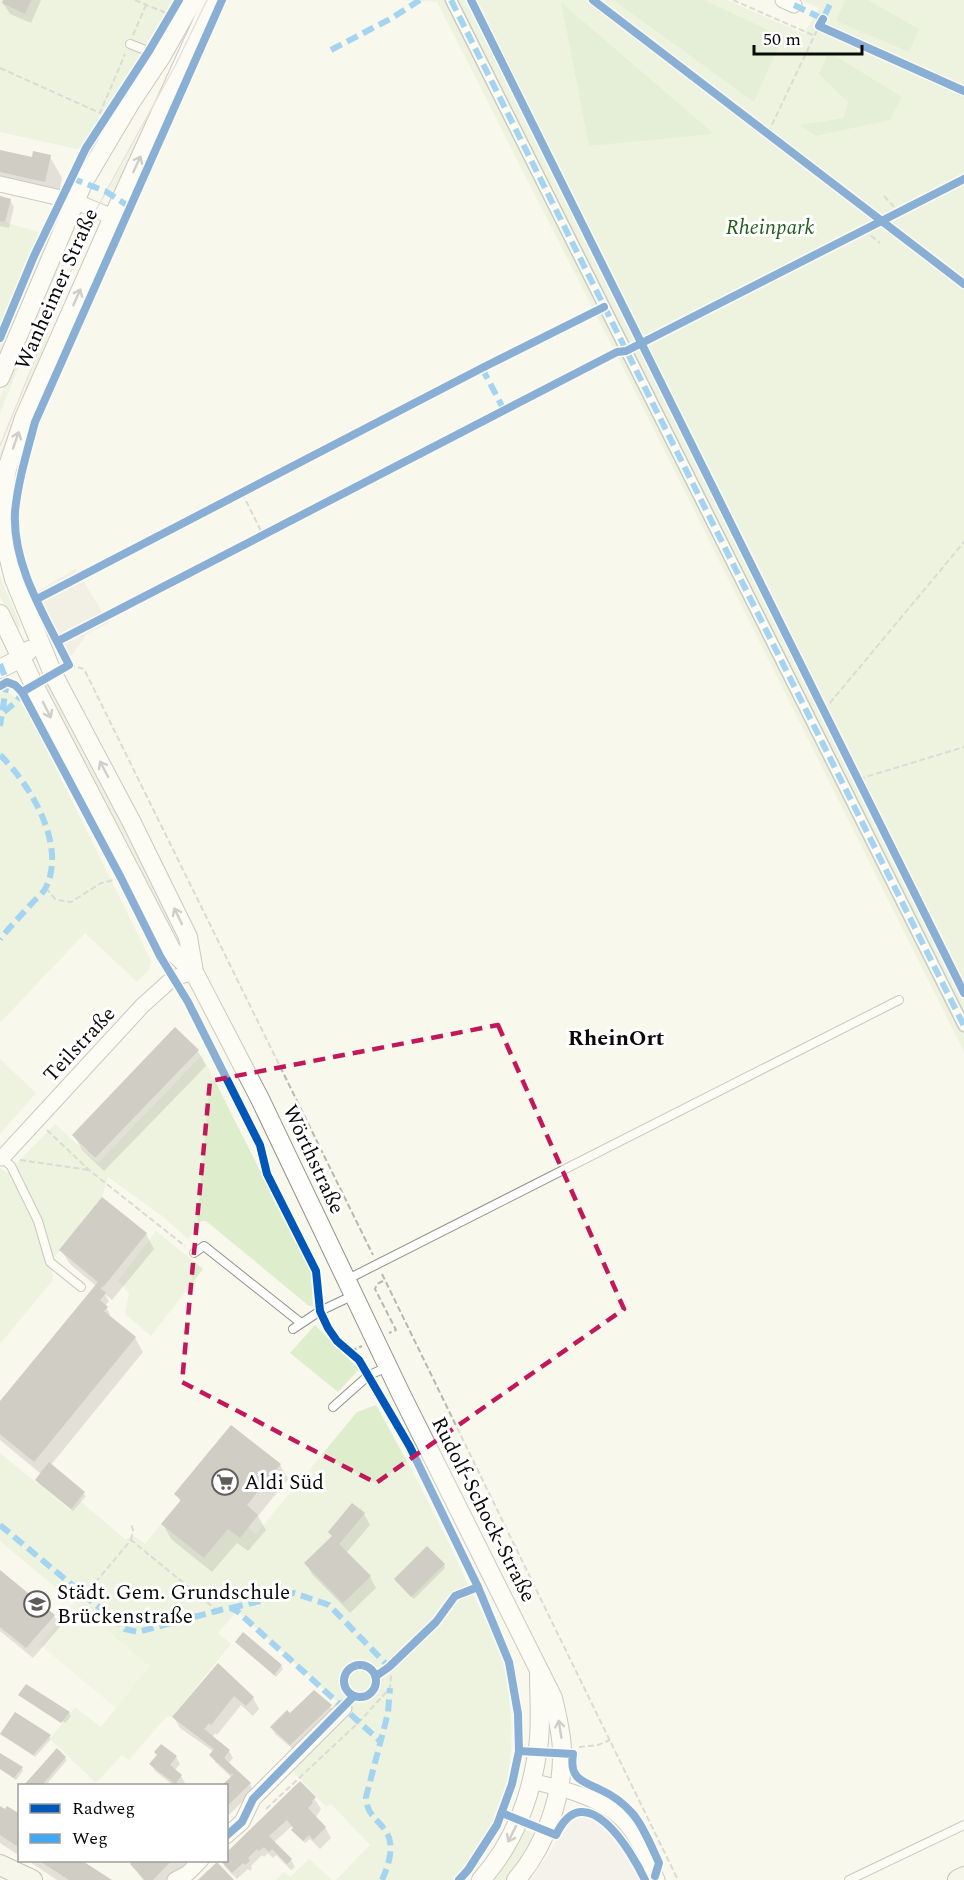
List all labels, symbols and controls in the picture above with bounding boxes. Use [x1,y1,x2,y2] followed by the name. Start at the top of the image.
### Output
[754,18,862,56] scale bar
[763,26,801,53] text: 50 m
[132,155,144,173] one-way arrow
[7,203,107,375] street label: Wanheimer Straße
[726,212,814,244] park label: Rheinpark
[72,289,83,307] one-way arrow
[11,431,22,450] one-way arrow
[41,701,53,718] one-way arrow
[98,761,109,779] one-way arrow
[171,907,183,925] one-way arrow
[36,999,124,1090] street label: Teilstraße
[568,1022,664,1055] district label: RheinOrt
[274,1099,352,1220] street label: Wörthstraße
[422,1411,544,1608] street label: Rudolf-Schock-Straße
[210,1467,240,1497] supermarket icon: Aldi Süd
[244,1467,324,1499] place label: Aldi Süd
[57,1577,290,1633] place label: Städt. Gem. Grundschule Brückenstraße
[22,1589,52,1619] school or university icon: Städt. Gem. Grundschule Brückenstraße
[554,1720,565,1740] one-way arrow
[18,1784,228,1862] legend
[72,1795,135,1822] text: Radweg
[506,1824,517,1842] one-way arrow
[72,1825,108,1852] text: Weg

